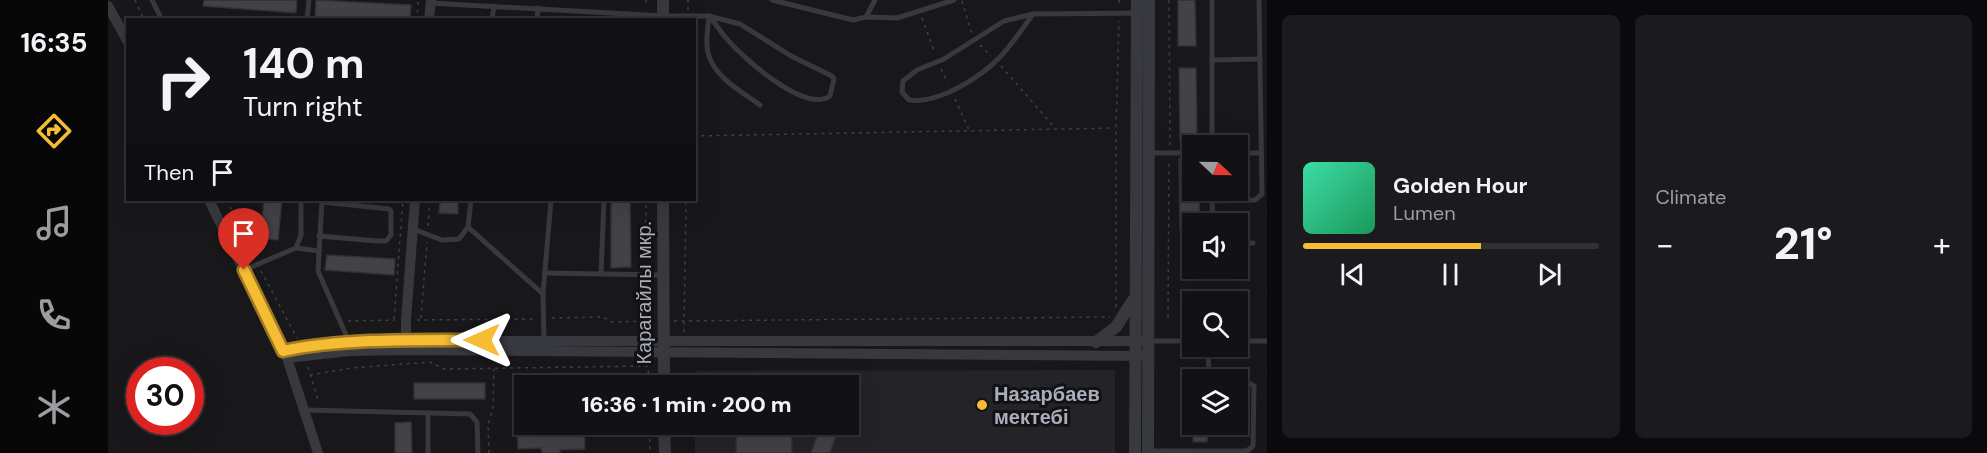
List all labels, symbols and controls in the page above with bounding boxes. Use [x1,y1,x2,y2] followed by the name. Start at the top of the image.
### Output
[21,25,87,60] text: 16:35
[243,36,365,91] text: 140 m
[144,42,222,120] icon: right
[243,89,363,124] text: Turn right
[33,110,75,152] icon: directions
[1182,135,1248,201] north arrow
[1182,135,1248,435] map controls
[206,156,239,189] icon: arrive
[144,158,194,187] text: Then
[1393,171,1528,200] text: Golden Hour
[1656,184,1726,210] text: Climate
[1393,200,1456,226] text: Lumen
[33,202,75,244] icon: music
[218,208,269,270] pin
[1182,213,1248,279] button: sound
[1774,214,1833,273] text: 21°
[227,217,260,250] icon: arrive
[631,221,657,365] street label: Карагайлы мкр.
[1656,223,1674,266] text: −
[1933,223,1951,266] text: +
[1336,258,1369,291] icon: previous
[1434,258,1467,291] icon: pause
[1533,258,1566,291] icon: next
[1182,291,1248,357] button: search
[33,294,75,336] icon: phone
[450,308,514,372] position arrow
[126,357,204,435] speed limit sign: 30
[1182,369,1248,435] button: layers
[994,381,1100,430] place label: Назарбаев мектебі
[33,386,75,428] icon: climate
[581,390,792,419] text: 16:36 · 1 min · 200 m
[975,398,989,412] marker: Назарбаев мектебі

